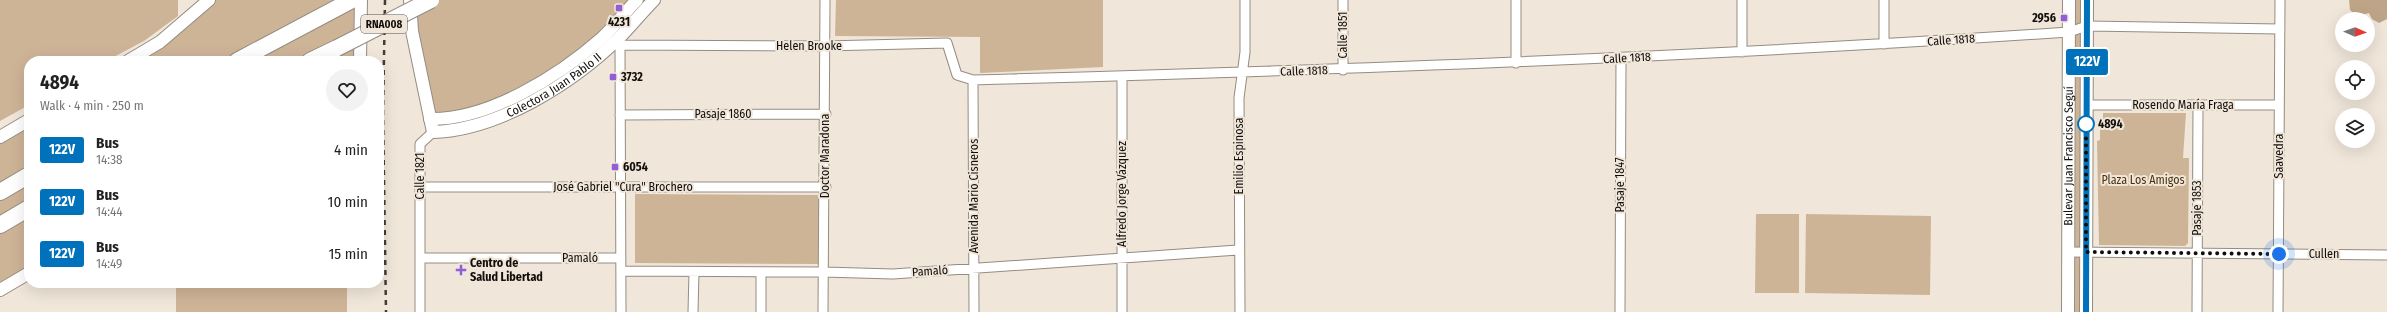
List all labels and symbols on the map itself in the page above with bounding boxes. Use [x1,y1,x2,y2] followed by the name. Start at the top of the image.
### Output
[614,3,624,13] marker: 4231
[1336,11,1350,59] street label: Calle 1851
[2031,11,2056,25] place label: 2956
[2335,12,2375,52] north arrow
[2059,13,2069,23] marker: 2956
[361,15,407,33] road number: RNA008
[608,15,630,29] place label: 4231
[1927,31,1975,49] street label: Calle 1818
[776,39,842,53] street label: Helen Brooke
[2059,49,2115,75] line badge: 122V
[504,50,604,120] street label: Colectora Juan Pablo II
[1603,50,1651,66] street label: Calle 1818
[1280,63,1328,79] street label: Calle 1818
[620,70,643,84] place label: 3732
[608,72,618,82] marker: 3732
[2061,86,2076,226] street label: Bulevar Juan Francisco Seguí
[2132,98,2234,112] street label: Rosendo María Fraga
[695,107,751,121] street label: Pasaje 1860
[818,114,832,198] street label: Doctor Maradona
[2077,115,2095,133] marker: 4894
[2098,117,2123,131] place label: 4894
[1232,118,1246,194] street label: Emilio Espinosa
[2272,133,2286,178] street label: Saavedra
[967,139,981,253] street label: Avenida Mario Cisneros
[1115,141,1129,247] street label: Alfredo Jorge Vázquez
[413,152,427,200] street label: Calle 1821
[1613,157,1627,213] street label: Pasaje 1847
[623,160,648,174] place label: 6054
[610,162,620,172] marker: 6054
[2101,173,2185,187] park label: Plaza Los Amigos
[553,180,693,194] street label: José Gabriel "Cura" Brochero
[2190,180,2204,236] street label: Pasaje 1853
[2269,244,2289,264] your location
[2309,247,2339,261] street label: Cullen
[562,251,598,265] street label: Pamaló
[470,256,543,284] place label: Centro de Salud Libertad
[912,263,948,279] street label: Pamaló
[455,264,467,276] marker: Centro de Salud Libertad

